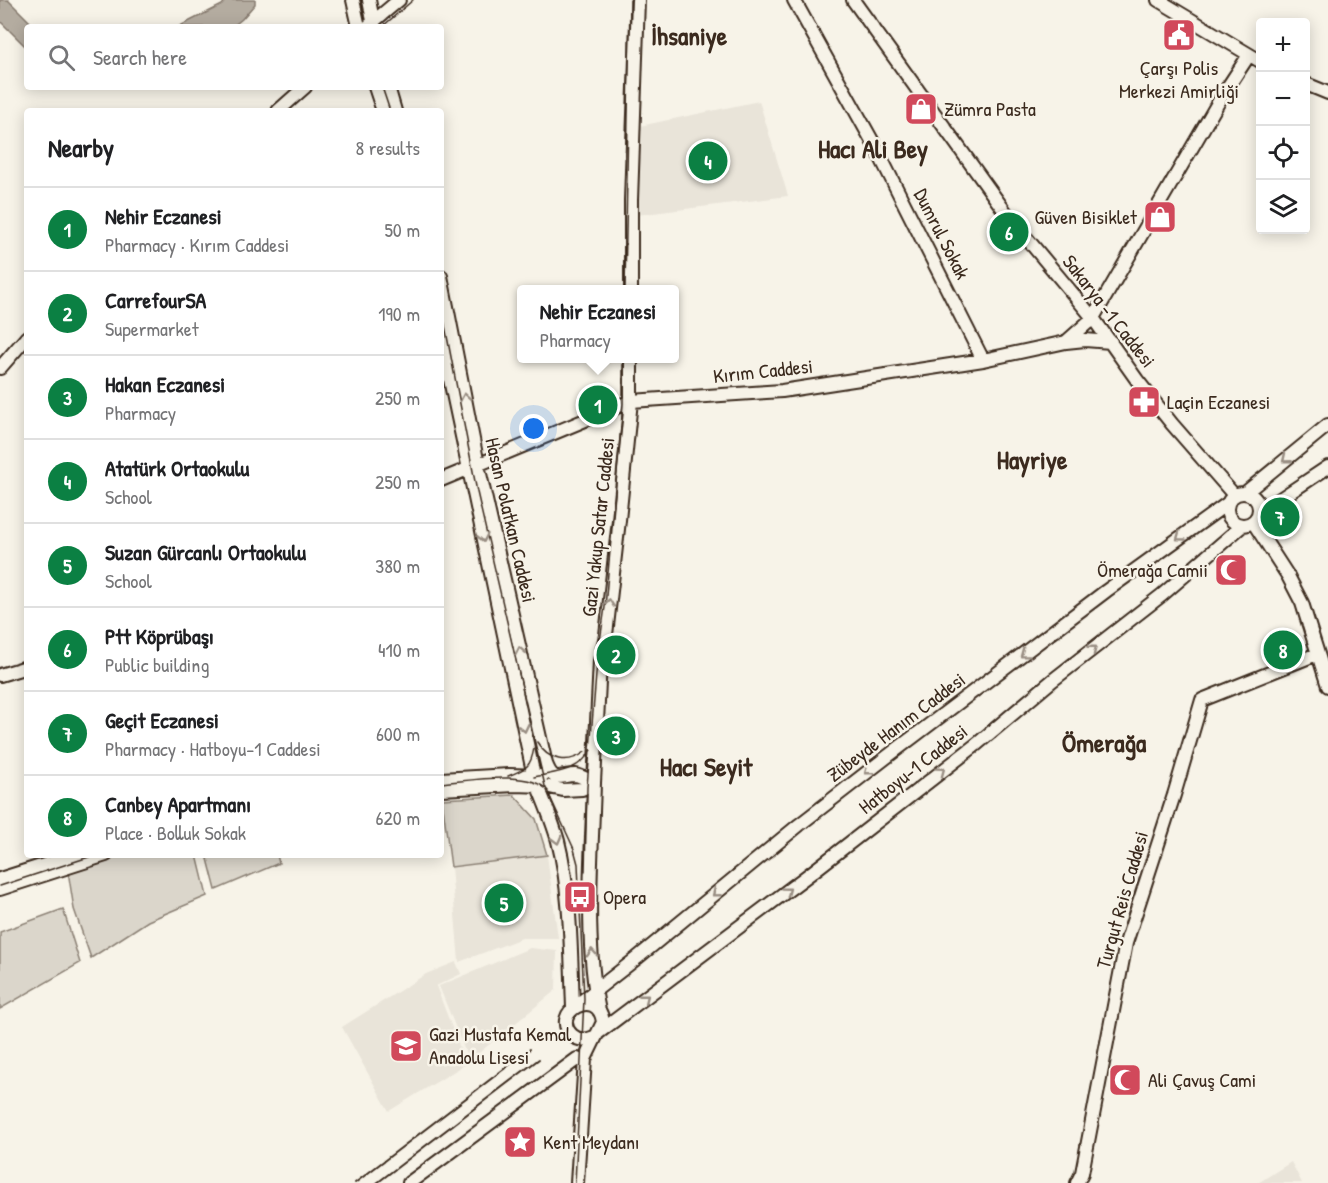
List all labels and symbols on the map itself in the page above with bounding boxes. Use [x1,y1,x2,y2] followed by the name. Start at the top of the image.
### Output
[1161,17,1197,53] public building icon: Çarşı Polis Merkezi Amirliği
[651,18,728,54] district label: İhsaniye
[1119,54,1239,104] place label: Çarşı Polis Merkezi Amirliği
[903,91,939,127] shop icon: Zümra Pasta
[944,95,1036,122] place label: Zümra Pasta
[818,131,928,167] district label: Hacı Ali Bey
[688,138,728,184] pin: 4
[908,184,977,284] street label: Dumrul Sokak
[1142,199,1178,235] shop icon: Güven Bisiklet
[1035,203,1138,230] place label: Güven Bisiklet
[990,210,1028,254] pin: 6
[1057,249,1162,373] street label: Sakarya -1 Caddesi
[712,352,814,389] street label: Kırım Caddesi
[578,382,618,428] pin: 1
[1126,384,1162,420] pharmacy icon: Laçin Eczanesi
[1167,388,1270,415] place label: Laçin Eczanesi
[459,392,472,402] one-way arrow
[519,414,548,443] your location
[479,435,544,605] street label: Hasan Polatkan Caddesi
[575,436,620,618] street label: Gazi Yakup Satar Caddesi
[997,442,1068,478] district label: Hayriye
[1282,451,1293,462] one-way arrow
[1260,494,1300,540] pin: 7
[1176,530,1187,541] one-way arrow
[476,533,489,543] one-way arrow
[1213,552,1249,588] mosque icon: Ömerağa Camii
[1097,556,1208,583] place label: Ömerağa Camii
[602,598,615,608] one-way arrow
[1264,628,1302,672] pin: 8
[596,632,636,678] pin: 2
[1086,645,1097,656] one-way arrow
[514,646,527,656] one-way arrow
[1020,647,1031,658] one-way arrow
[821,666,970,788] street label: Zübeyde Hanım Caddesi
[596,714,636,758] pin: 3
[853,718,973,820] street label: Hatboyu-1 Caddesi
[517,723,530,733] one-way arrow
[1062,725,1147,761] district label: Ömerağa
[660,749,753,785] district label: Hacı Seyit
[864,764,875,775] one-way arrow
[935,768,946,779] one-way arrow
[1089,828,1154,972] street label: Turgut Reis Caddesi
[550,835,563,845] one-way arrow
[562,879,598,915] bus stop icon: Opera
[484,880,524,926] pin: 5
[603,883,646,910] place label: Opera
[712,886,723,897] one-way arrow
[781,887,792,898] one-way arrow
[586,949,599,958] one-way arrow
[639,994,650,1005] one-way arrow
[429,1020,572,1070] place label: Gazi Mustafa Kemal Anadolu Lisesi
[388,1028,424,1064] school or university icon: Gazi Mustafa Kemal Anadolu Lisesi
[1107,1062,1143,1098] mosque icon: Ali Çavuş Cami
[1148,1066,1256,1093] place label: Ali Çavuş Cami
[502,1124,538,1160] place icon: Kent Meydanı
[543,1128,639,1155] place label: Kent Meydanı

